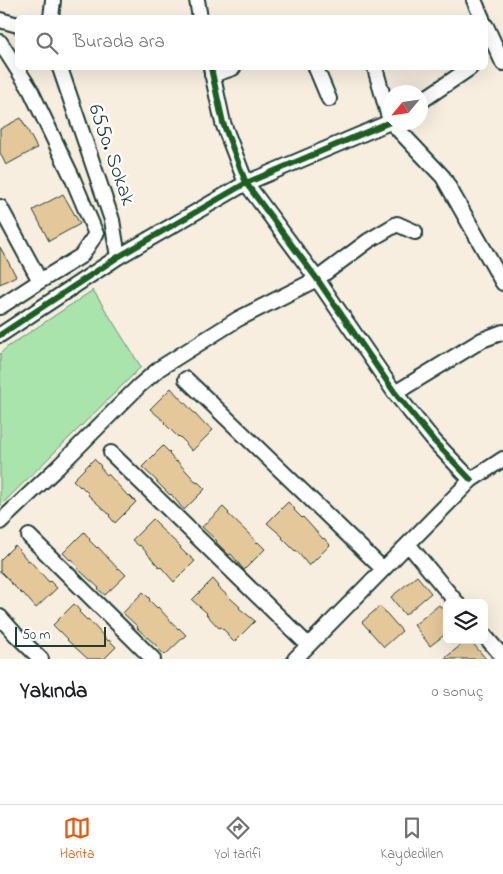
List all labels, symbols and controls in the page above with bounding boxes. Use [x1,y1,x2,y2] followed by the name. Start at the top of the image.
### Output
[15,15,488,70] search box
[33,29,61,57] icon: search
[73,29,165,56] text: Burada ara
[383,85,428,130] north arrow
[80,100,143,210] street label: 6550. Sokak
[443,599,488,644] map controls
[443,599,488,644] button: layers
[15,624,106,647] scale bar
[22,625,50,646] text: 50 m
[20,677,87,707] text: Yakında
[432,680,483,704] text: 0 sonuç
[60,814,95,865] tab: Harita
[214,814,261,865] tab: Yol tarifi
[381,814,443,865] tab: Kaydedilen

